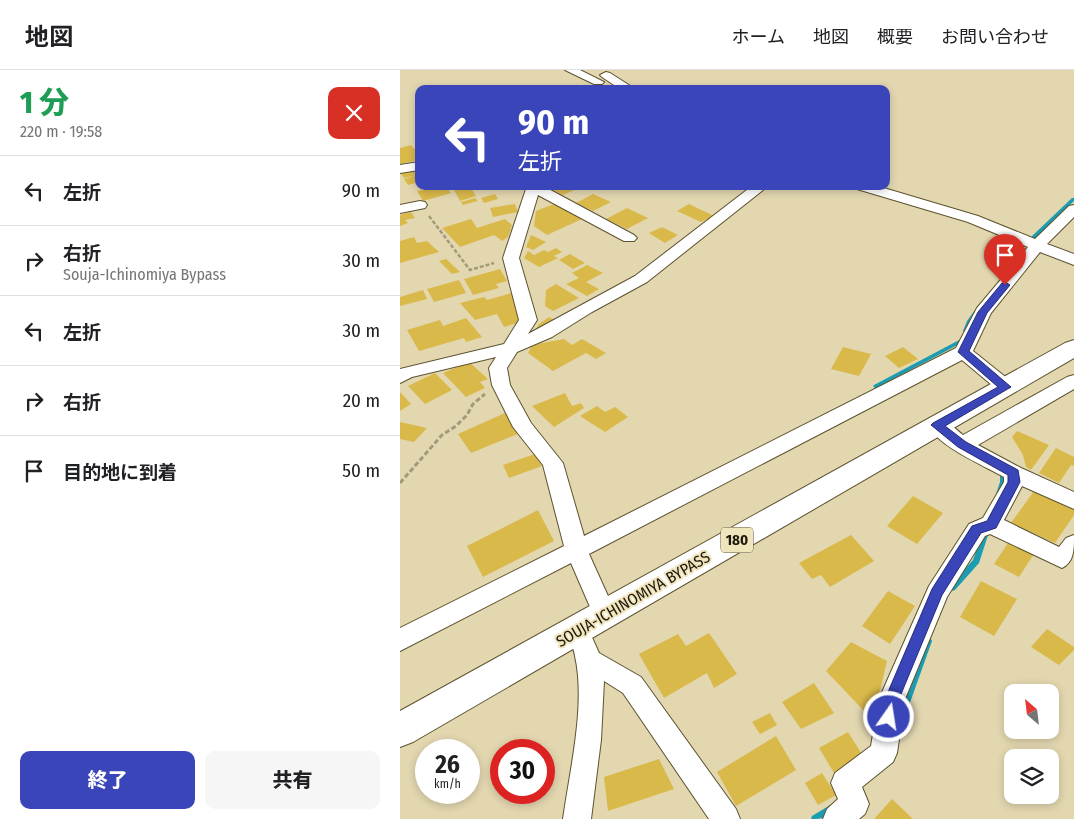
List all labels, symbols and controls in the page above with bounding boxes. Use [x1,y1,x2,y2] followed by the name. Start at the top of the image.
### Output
[25,23,73,51] text: 地図
[732,26,785,48] text: ホーム
[813,26,849,48] text: 地図
[877,26,913,48] text: 概要
[941,26,1049,48] text: お問い合わせ
[20,85,69,121] text: 1 分
[328,87,380,139] button: close
[518,101,589,143] text: 90 m
[435,105,500,170] icon: left
[20,122,102,141] text: 220 m · 19:58
[518,148,562,175] text: 左折
[20,177,48,205] icon: left
[342,179,380,202] text: 90 m
[63,181,101,204] text: 左折
[984,234,1026,285] pin
[991,241,1019,269] icon: arrive
[63,242,101,265] text: 右折
[20,247,48,275] icon: right
[342,249,380,272] text: 30 m
[63,265,226,284] text: Souja-Ichinomiya Bypass
[20,317,48,345] icon: left
[342,319,380,342] text: 30 m
[63,321,101,344] text: 左折
[20,387,48,415] icon: right
[343,389,380,412] text: 20 m
[63,391,101,414] text: 右折
[20,457,48,485] icon: arrive
[342,459,380,482] text: 50 m
[63,461,177,484] text: 目的地に到着
[721,528,753,552] road number: 180
[553,547,713,651] street label: SOUJA-ICHINOMIYA BYPASS
[1004,684,1059,739] north arrow
[1004,684,1059,804] map controls
[862,690,914,742] position arrow
[490,739,555,804] speed limit sign: 30
[1004,749,1059,804] button: layers
[435,750,460,780] text: 26
[20,751,195,809] button: 終了
[205,751,380,809] button: 共有
[434,777,461,791] text: km/h

